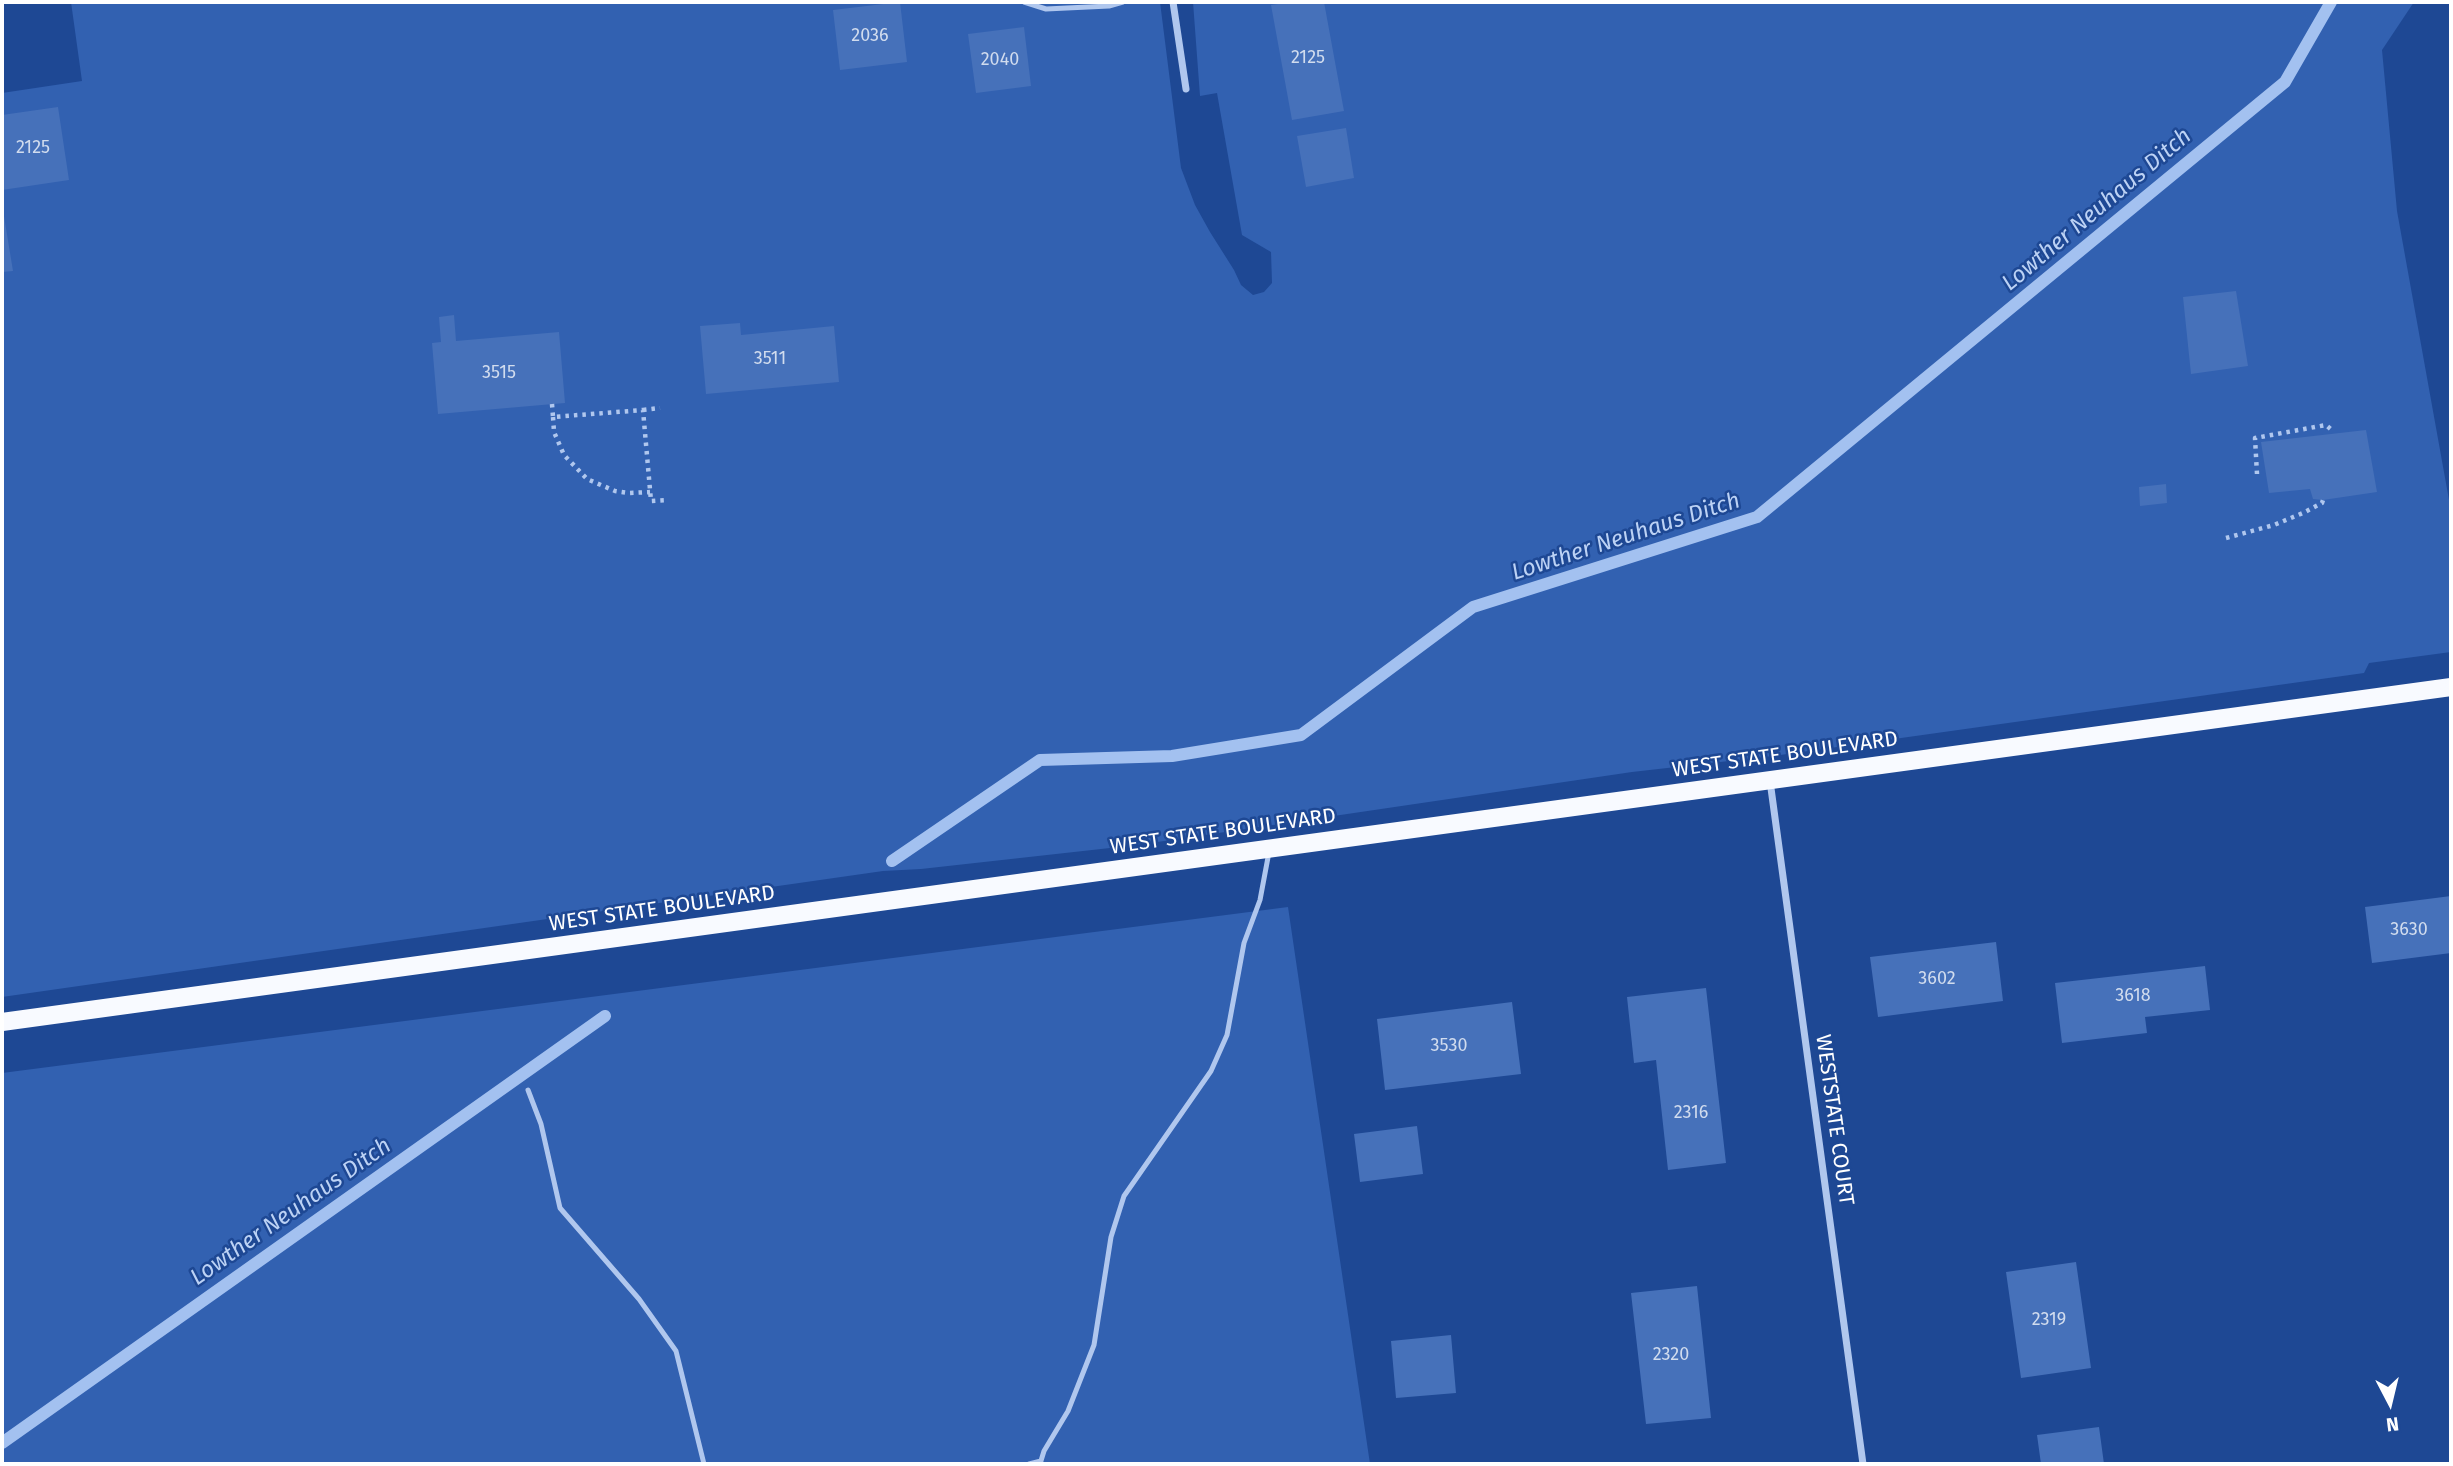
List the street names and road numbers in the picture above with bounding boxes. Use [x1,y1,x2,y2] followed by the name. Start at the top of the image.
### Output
[1670,727,1900,783] street label: WEST STATE BOULEVARD
[1108,804,1338,860] street label: WEST STATE BOULEVARD
[547,881,777,937] street label: WEST STATE BOULEVARD
[1810,1033,1858,1207] street label: WESTSTATE COURT

